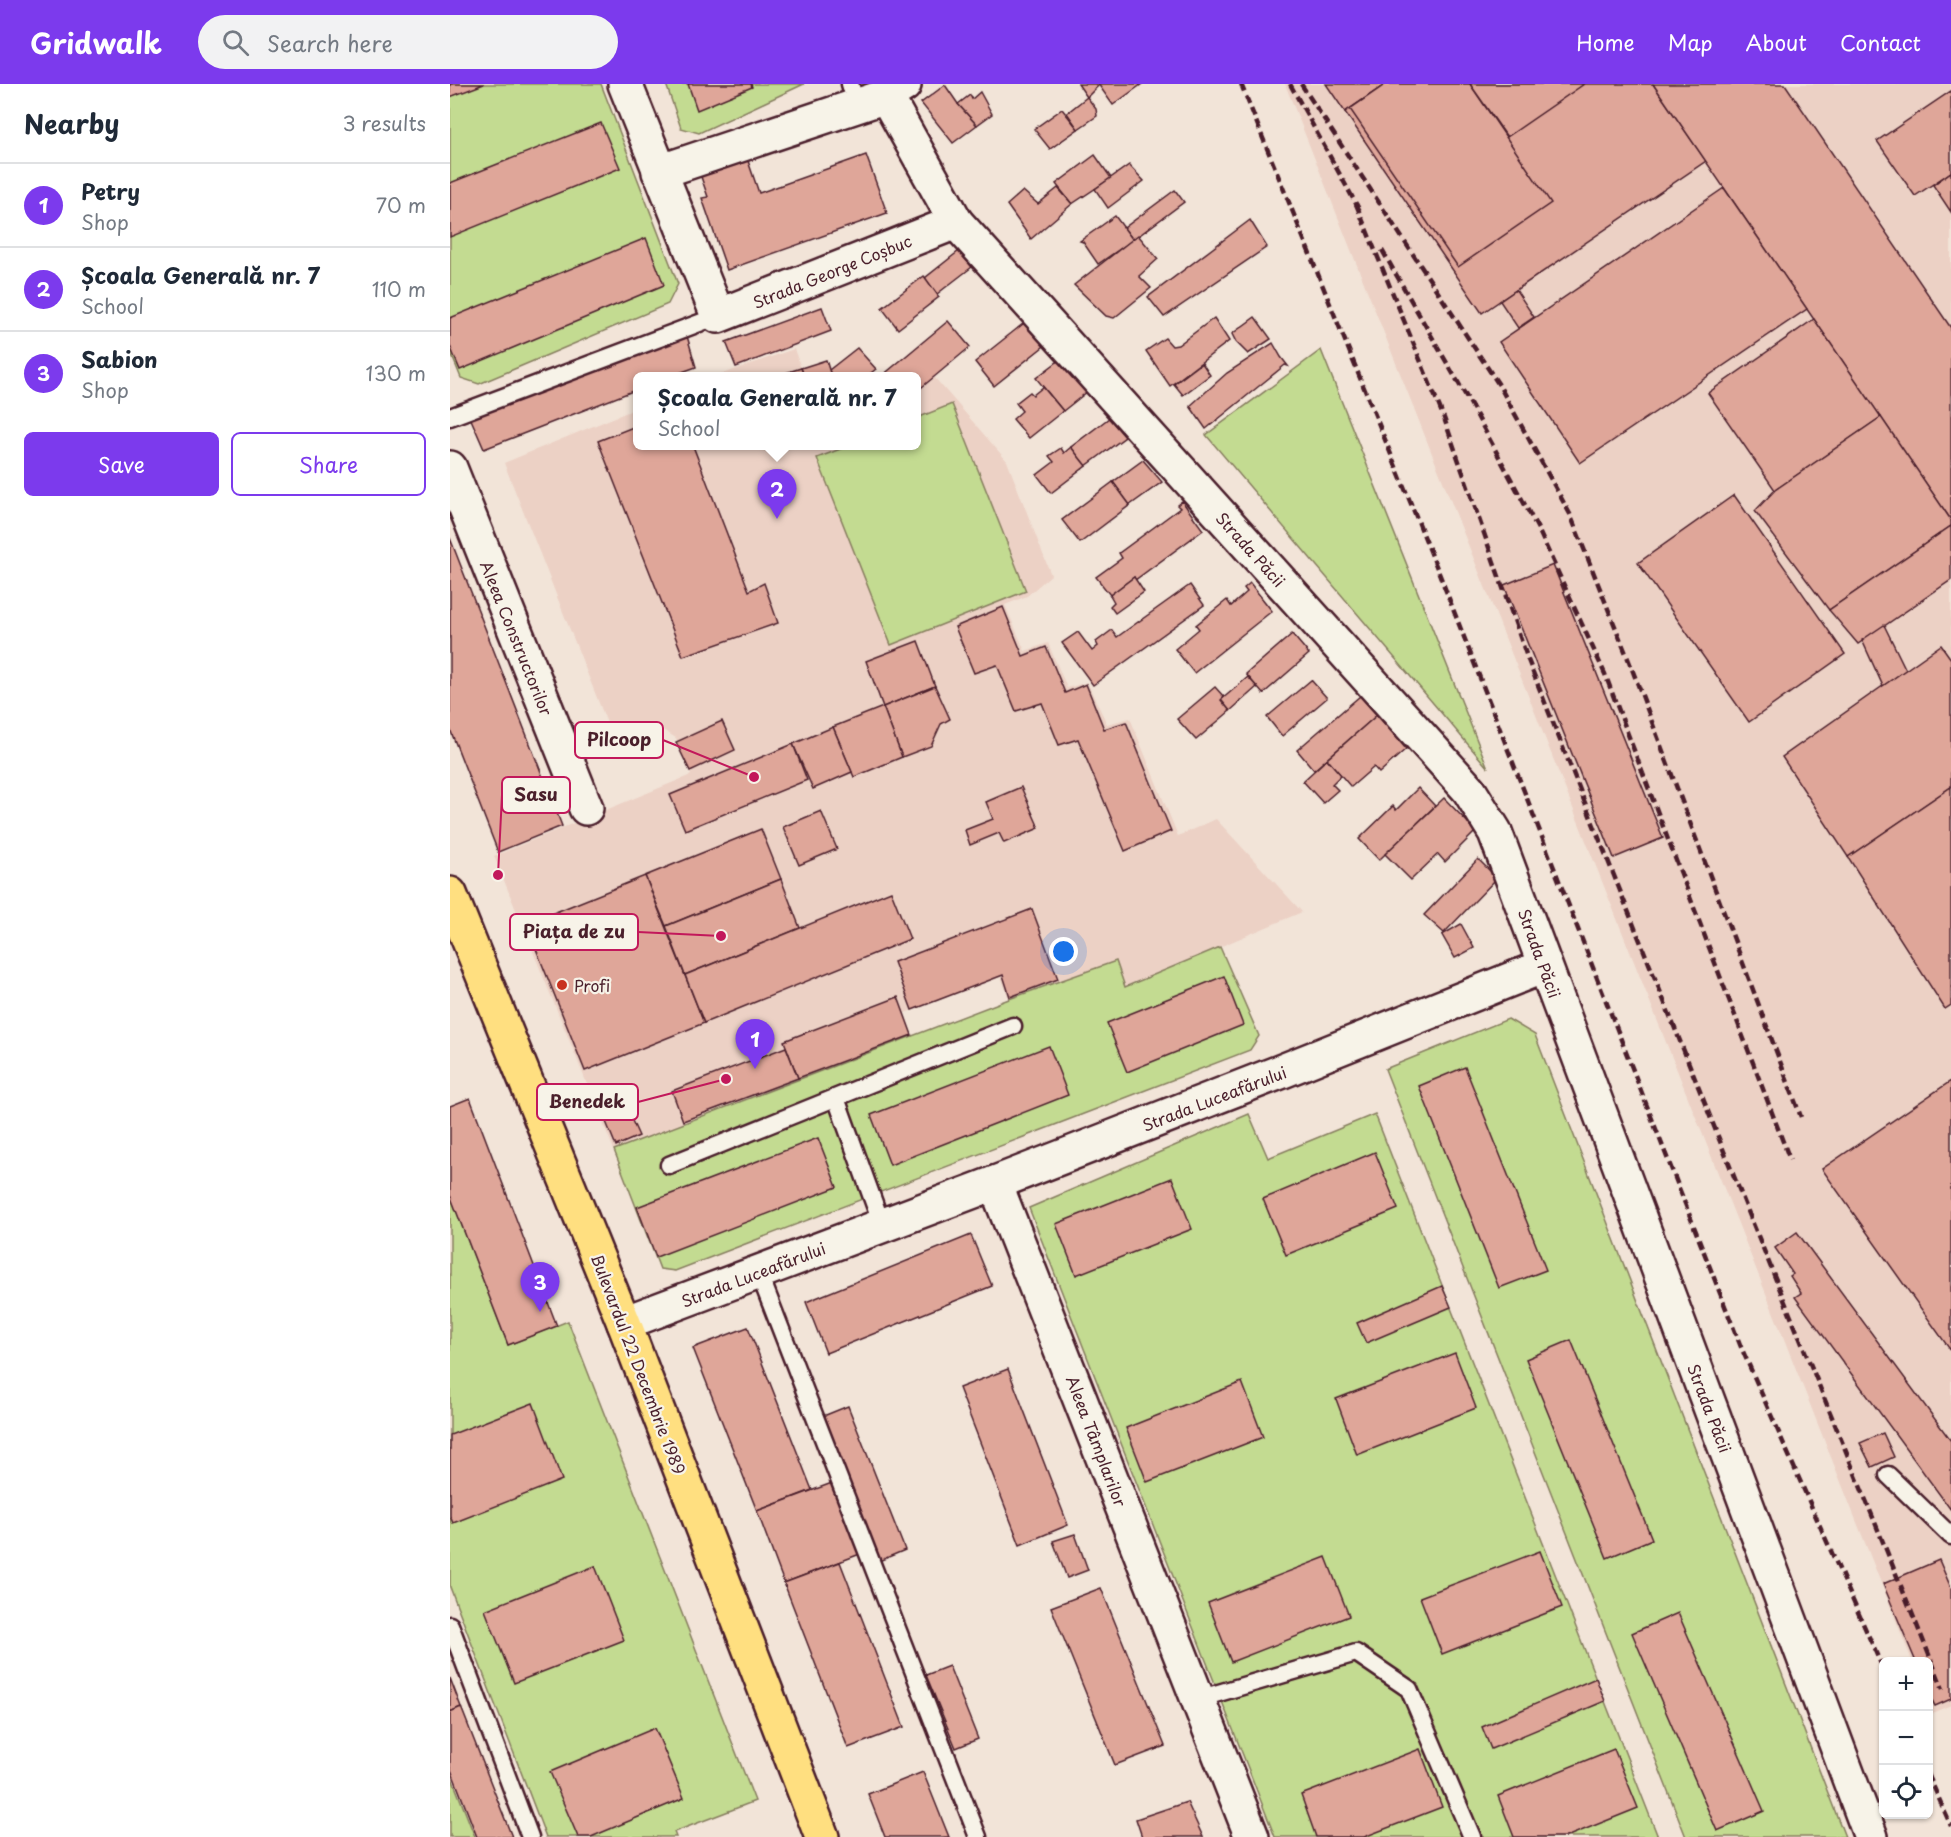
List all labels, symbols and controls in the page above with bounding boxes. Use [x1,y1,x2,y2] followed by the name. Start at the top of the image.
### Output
[198,15,618,69] search box
[30,21,162,64] text: Gridwalk
[219,26,252,59] icon: search
[267,26,393,59] text: Search here
[1576,26,1635,58] text: Home
[1668,26,1713,58] text: Map
[1746,26,1807,58] text: About
[1840,26,1921,58] text: Contact
[24,104,119,143] text: Nearby
[343,108,426,138] text: 3 results
[81,174,140,207] text: Petry
[39,190,48,220] text: 1
[376,190,426,220] text: 70 m
[81,207,129,237] text: Shop
[749,228,915,314] street label: Strada George Coșbuc
[81,258,320,291] text: Școala Generală nr. 7
[36,274,51,304] text: 2
[372,274,426,304] text: 110 m
[81,291,144,321] text: School
[81,342,158,375] text: Sabion
[37,358,50,388] text: 3
[366,358,426,388] text: 130 m
[633,372,921,450] popup
[81,375,129,405] text: Shop
[657,380,897,413] text: Școala Generală nr. 7
[657,413,720,443] text: School
[24,432,219,496] button: Save
[231,432,426,496] button: Share
[758,470,796,519] pin: 2
[1211,506,1291,592] street label: Strada Păcii
[475,557,559,720] street label: Aleea Constructorilor
[575,722,663,758] callout: Pilcoop
[587,725,651,752] text: Pilcoop
[502,777,570,813] callout: Sasu
[514,780,558,807] text: Sasu
[1513,905,1567,1001] street label: Strada Păcii
[510,914,638,950] callout: Piața de zu
[523,917,625,944] text: Piața de zu
[1049,937,1078,966] your location
[574,973,610,997] place label: Profi
[555,978,569,992] marker: Profi
[736,1020,774,1069] pin: 1
[1138,1059,1290,1137] street label: Strada Luceafărului
[537,1084,638,1120] callout: Benedek
[549,1087,625,1114] text: Benedek
[677,1235,829,1313] street label: Strada Luceafărului
[586,1250,692,1478] street label: Bulevardul 22 Decembrie 1989
[520,1262,560,1312] pin: 3
[1682,1360,1738,1456] street label: Strada Păcii
[1061,1372,1133,1511] street label: Aleea Tâmplarilor
[1879,1657,1933,1819] map controls
[1879,1657,1933,1711] button: +
[1879,1711,1933,1765] button: −
[1879,1765,1933,1819] button: locate

